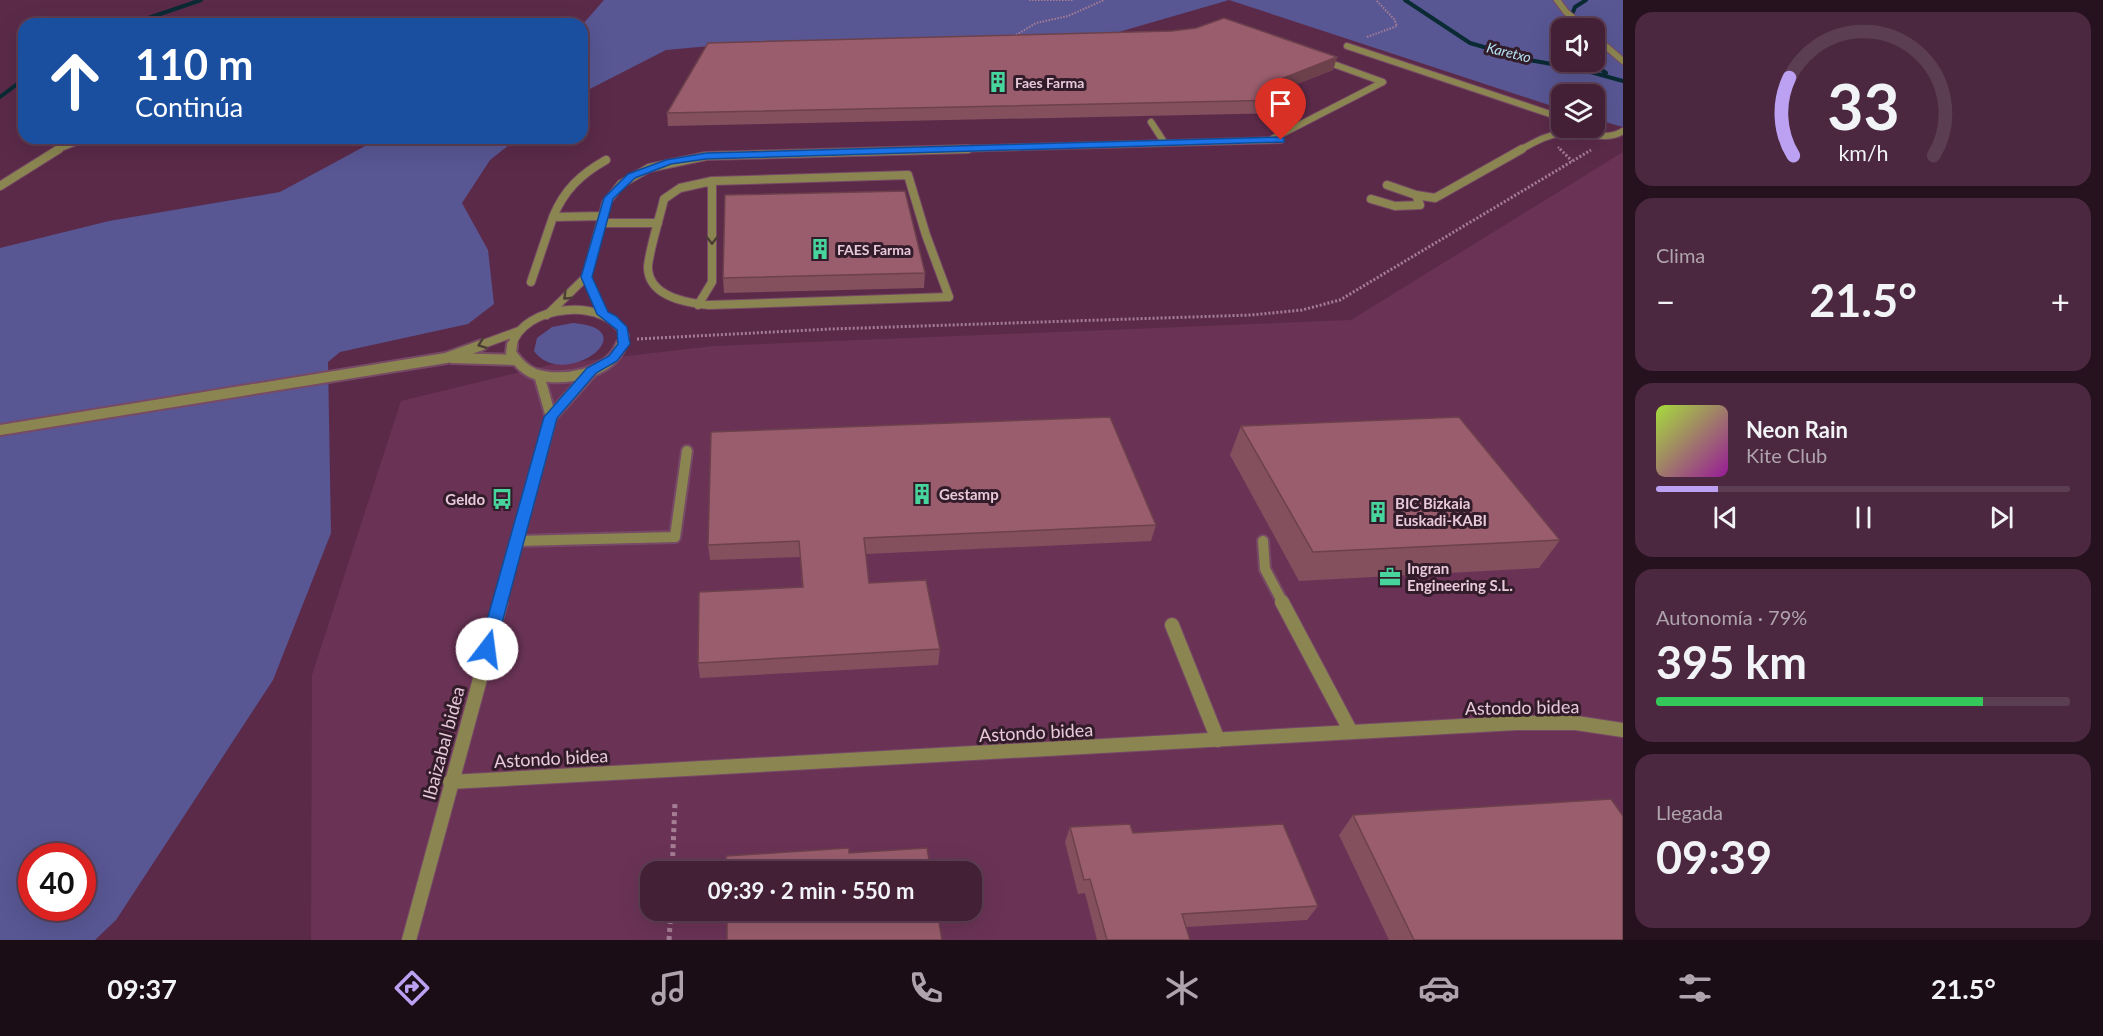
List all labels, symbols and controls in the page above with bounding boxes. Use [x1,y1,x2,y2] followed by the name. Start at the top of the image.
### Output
[1551,18,1605,138] map controls
[1551,18,1605,72] button: sound
[1485,38,1533,66] water label: Karetxo
[135,39,253,89] text: 110 m
[36,42,114,120] icon: ahead
[1827,68,1899,143] text: 33
[986,70,1010,94] building icon: Faes Farma
[1015,74,1084,91] place label: Faes Farma
[1255,78,1306,140] pin
[1551,84,1605,138] button: layers
[1264,87,1297,120] icon: arrive
[135,90,243,123] text: Continúa
[1838,140,1888,166] text: km/h
[706,235,718,244] one-way arrow
[808,237,832,261] building icon: FAES Farma
[837,241,911,258] place label: FAES Farma
[1656,243,1705,267] text: Clima
[1809,273,1917,327] text: 21.5°
[1656,281,1675,321] text: −
[2051,281,2070,321] text: +
[563,288,574,299] one-way arrow
[477,337,488,350] one-way arrow
[1746,416,1848,443] text: Neon Rain
[1746,443,1827,467] text: Kite Club
[910,482,934,506] building icon: Gestamp
[939,485,999,503] place label: Gestamp
[490,487,514,511] bus stop icon: Geldo
[445,490,485,508] place label: Geldo
[1395,494,1487,529] place label: BIC Bizkaia Euskadi-KABI
[1366,500,1390,524] building icon: BIC Bizkaia Euskadi-KABI
[1709,501,1742,534] icon: previous
[1847,501,1880,534] icon: pause
[1985,501,2018,534] icon: next
[1407,559,1513,594] place label: Ingran Engineering S.L.
[1378,565,1402,589] office icon: Ingran Engineering S.L.
[1656,605,1807,629] text: Autonomía · 79%
[455,617,519,681] position arrow
[1656,635,1807,689] text: 395 km
[417,684,469,802] street label: Ibaizabal bidea
[1465,695,1579,719] street label: Astondo bidea
[978,718,1094,746] street label: Astondo bidea
[493,744,609,772] street label: Astondo bidea
[1656,800,1723,824] text: Llegada
[1656,830,1772,884] text: 09:39
[18,843,96,921] speed limit sign: 40
[708,877,914,904] text: 09:39 · 2 min · 550 m
[391,967,433,1009] icon: directions
[648,967,690,1009] icon: music
[905,967,947,1009] icon: phone
[1161,967,1203,1009] icon: climate
[1418,967,1460,1009] icon: car
[1674,967,1716,1009] icon: filters
[107,972,177,1005] text: 09:37
[1931,972,1996,1005] text: 21.5°

